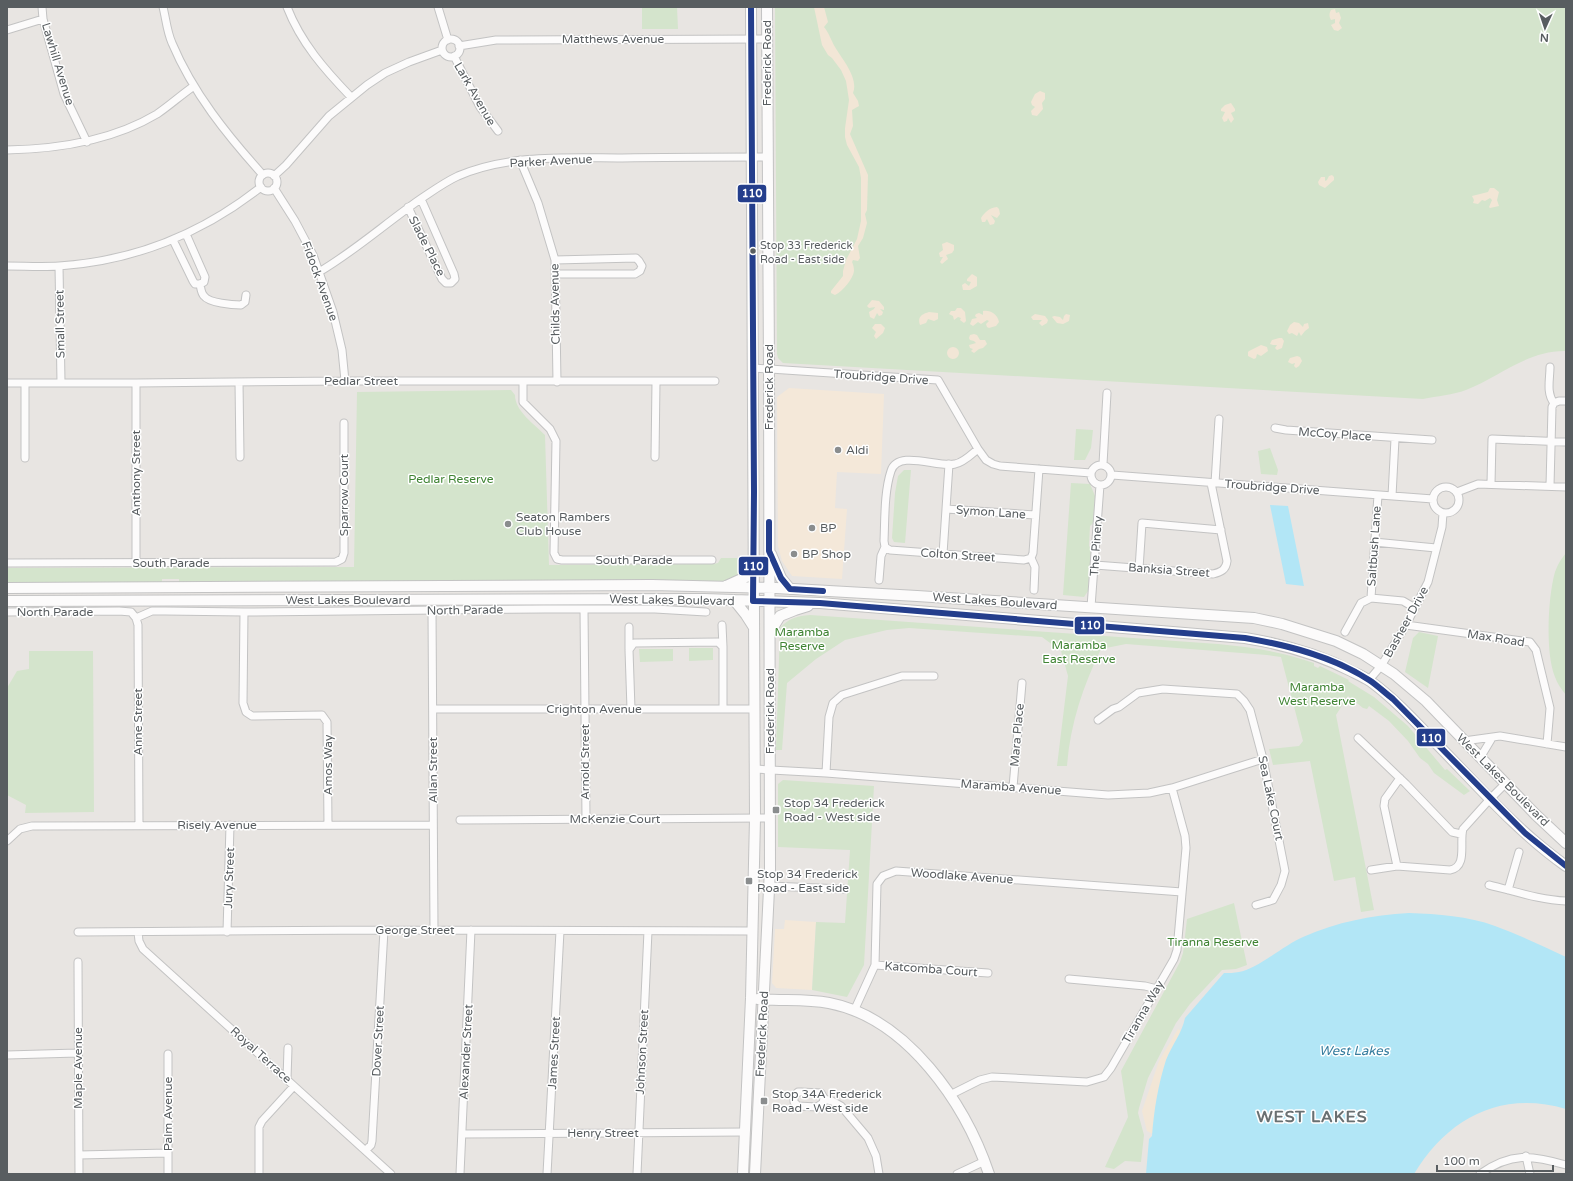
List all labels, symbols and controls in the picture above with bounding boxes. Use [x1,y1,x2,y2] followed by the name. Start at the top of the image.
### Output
[1525,8,1565,48] north arrow
[760,20,774,106] street label: Frederick Road
[39,21,77,107] street label: Lawhill Avenue
[1540,31,1549,44] text: N
[562,32,665,46] street label: Matthews Avenue
[451,60,499,128] street label: Lark Avenue
[509,152,593,170] street label: Parker Avenue
[737,184,767,203] line badge: 110
[742,187,762,200] text: 110
[406,214,448,278] street label: Slade Place
[299,239,341,323] street label: Fidock Avenue
[760,239,852,266] place label: Stop 33 Frederick Road - East side
[748,246,758,256] marker: Stop 33 Frederick Road - East side
[547,263,563,345] street label: Childs Avenue
[52,289,68,358] street label: Small Street
[762,344,776,430] street label: Frederick Road
[833,367,929,387] street label: Troubridge Drive
[324,374,398,388] street label: Pedlar Street
[1298,424,1372,444] street label: McCoy Place
[129,429,143,516] street label: Anthony Street
[846,443,868,457] place label: Aldi
[833,445,843,455] marker: Aldi
[337,453,351,536] street label: Sparrow Court
[408,472,494,486] park label: Pedlar Reserve
[1224,477,1320,497] street label: Troubridge Drive
[956,503,1027,521] street label: Symon Lane
[1364,505,1384,587] street label: Saltbush Lane
[516,510,610,538] place label: Seaton Rambers Club House
[1087,515,1105,577] street label: The Pinery
[503,519,513,529] marker: Seaton Rambers Club House
[820,521,836,535] place label: BP
[807,523,817,533] marker: BP
[920,545,996,565] street label: Colton Street
[802,547,851,561] place label: BP Shop
[789,549,799,559] marker: BP Shop
[595,553,673,567] street label: South Parade
[132,556,210,570] street label: South Parade
[738,556,769,576] line badge: 110
[743,560,763,573] text: 110
[1128,560,1211,580] street label: Banksia Street
[1381,584,1431,660] street label: Basheer Drive
[932,590,1058,612] street label: West Lakes Boulevard
[609,592,735,608] street label: West Lakes Boulevard
[285,593,411,607] street label: West Lakes Boulevard
[427,602,504,618] street label: North Parade
[17,605,93,619] street label: North Parade
[1074,616,1105,635] line badge: 110
[1080,619,1100,632] text: 110
[774,625,830,653] park label: Maramba Reserve
[1466,627,1526,649] street label: Max Road
[1042,638,1116,666] park label: Maramba East Reserve
[763,668,777,754] street label: Frederick Road
[1278,680,1356,708] park label: Maramba West Reserve
[131,688,145,756] street label: Anne Street
[546,702,642,716] street label: Crighton Avenue
[1007,702,1027,767] street label: Mara Place
[578,724,592,800] street label: Arnold Street
[1416,728,1446,747] line badge: 110
[1454,731,1552,829] street label: West Lakes Boulevard
[1421,732,1441,745] text: 110
[321,734,335,795] street label: Amos Way
[426,736,440,803] street label: Allan Street
[1255,754,1287,842] street label: Sea Lake Court
[960,776,1062,798] street label: Maramba Avenue
[784,796,885,824] place label: Stop 34 Frederick Road - West side
[771,805,781,815] marker: Stop 34 Frederick Road - West side
[570,812,661,826] street label: McKenzie Court
[177,818,257,832] street label: Risely Avenue
[221,847,237,909] street label: Jury Street
[910,865,1014,887] street label: Woodlake Avenue
[757,867,858,895] place label: Stop 34 Frederick Road - East side
[744,876,754,886] marker: Stop 34 Frederick Road - East side
[375,923,455,937] street label: George Street
[1167,935,1259,949] park label: Tiranna Reserve
[884,959,978,979] street label: Katcomba Court
[1119,977,1167,1046] street label: Tiranna Way
[753,991,771,1077] street label: Frederick Road
[457,1004,476,1100] street label: Alexander Street
[369,1005,387,1077] street label: Dover Street
[633,1009,651,1095] street label: Johnson Street
[545,1016,563,1090] street label: James Street
[228,1024,295,1086] street label: Royal Terrace
[71,1027,85,1109] street label: Maple Avenue
[1319,1043,1390,1059] water label: West Lakes
[161,1077,175,1151] street label: Palm Avenue
[772,1087,882,1115] place label: Stop 34A Frederick Road - West side
[759,1096,769,1106] marker: Stop 34A Frederick Road - West side
[1256,1107,1368,1127] district label: WEST LAKES
[567,1126,639,1140] street label: Henry Street
[1437,1147,1553,1173] scale bar
[1443,1154,1480,1168] text: 100 m

